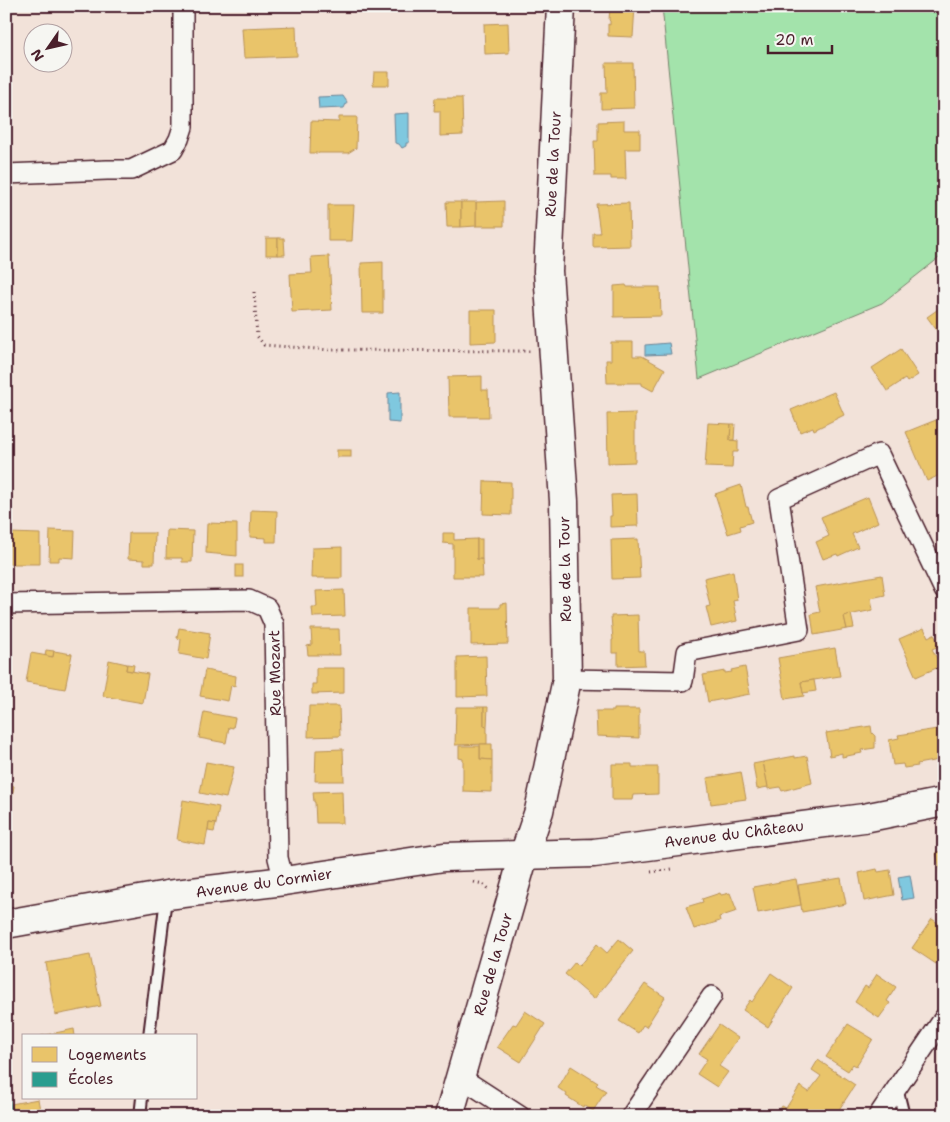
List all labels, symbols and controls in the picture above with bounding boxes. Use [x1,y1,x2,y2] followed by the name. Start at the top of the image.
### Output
[22,22,72,72] north arrow
[768,22,831,54] scale bar
[775,30,814,50] text: 20 m
[27,46,48,65] text: N
[540,110,566,218] street label: Rue de la Tour
[554,516,576,622] street label: Rue de la Tour
[264,630,286,716] street label: Rue Mozart
[663,816,805,852] street label: Avenue du Château
[195,864,333,902] street label: Avenue du Cormier
[469,910,517,1018] street label: Rue de la Tour
[22,1034,198,1100] legend
[68,1045,147,1065] text: Logements
[68,1068,113,1089] text: Écoles

